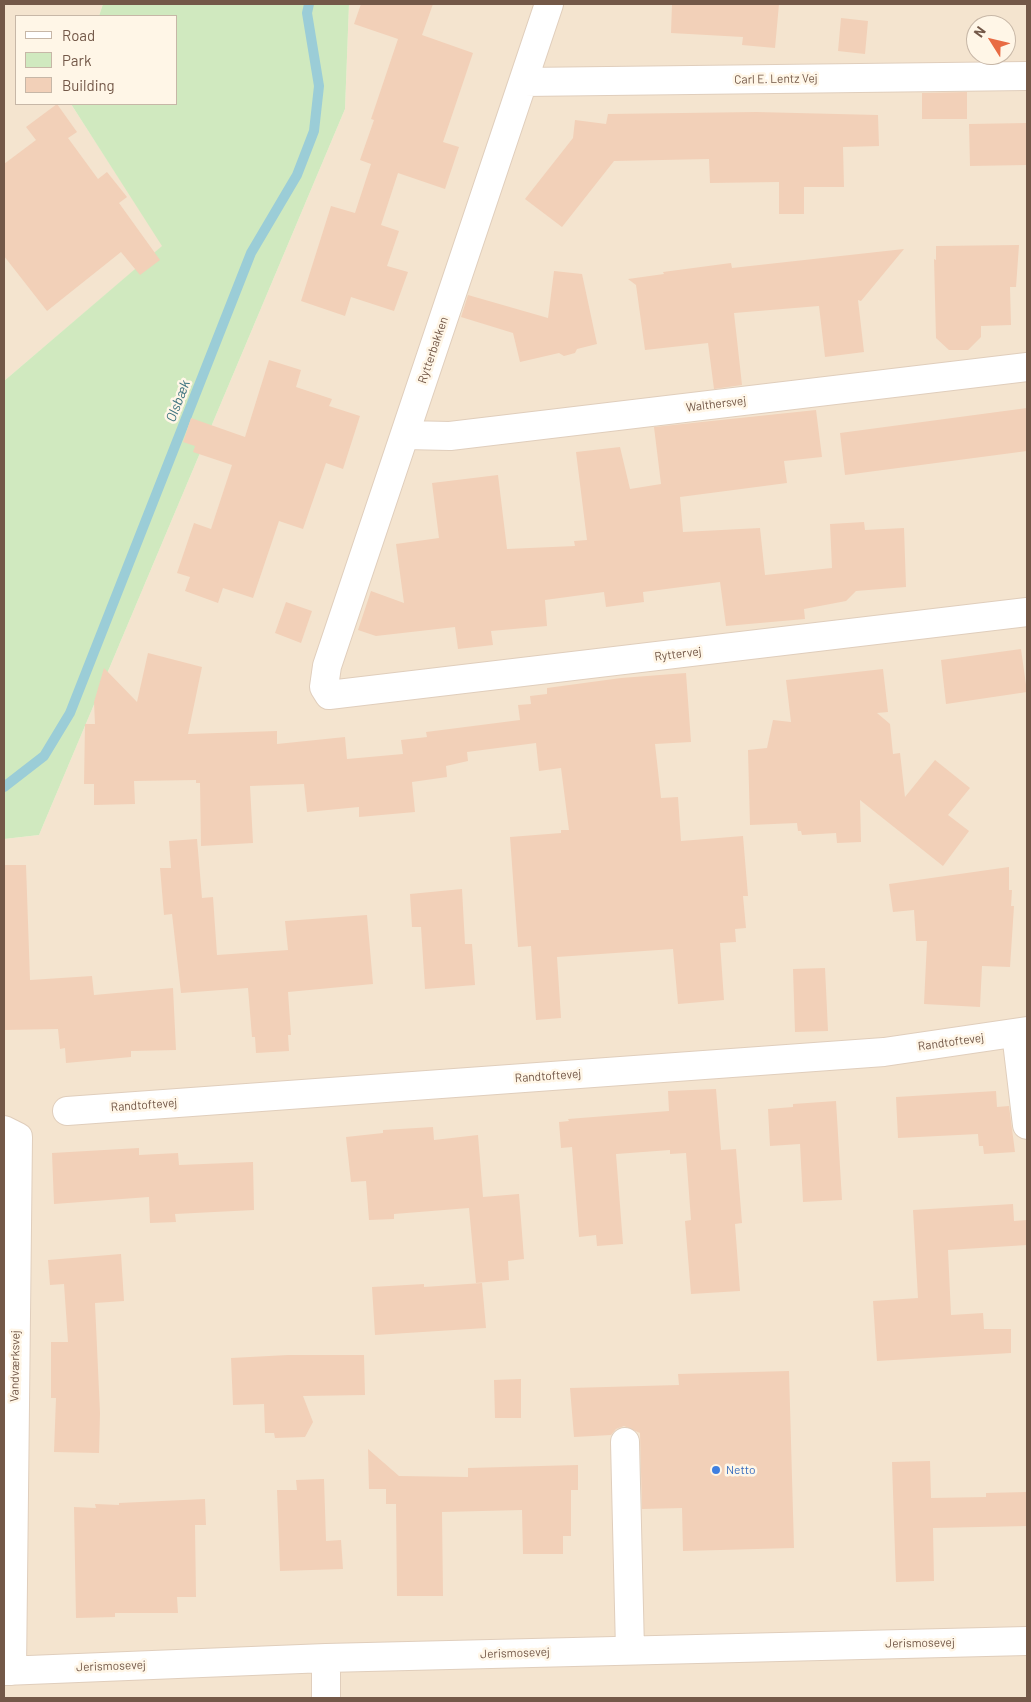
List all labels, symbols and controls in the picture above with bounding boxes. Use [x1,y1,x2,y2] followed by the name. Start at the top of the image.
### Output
[15,15,178,105] legend
[966,15,1016,65] north arrow
[970,23,989,40] text: N
[62,26,95,44] text: Road
[62,51,91,69] text: Park
[734,71,818,87] street label: Carl E. Lentz Vej
[62,76,115,94] text: Building
[415,315,451,385] street label: Rytterbakken
[162,378,194,424] water label: Olsbæk
[685,393,747,415] street label: Walthersvej
[654,644,702,664] street label: Ryttervej
[917,1030,985,1054] street label: Randtoftevej
[514,1066,582,1086] street label: Randtoftevej
[110,1095,178,1115] street label: Randtoftevej
[7,1330,23,1402] street label: Vandværksvej
[726,1463,756,1477] place label: Netto
[710,1464,722,1476] marker: Netto
[885,1635,955,1651] street label: Jerismosevej
[480,1645,550,1661] street label: Jerismosevej
[76,1658,146,1674] street label: Jerismosevej

